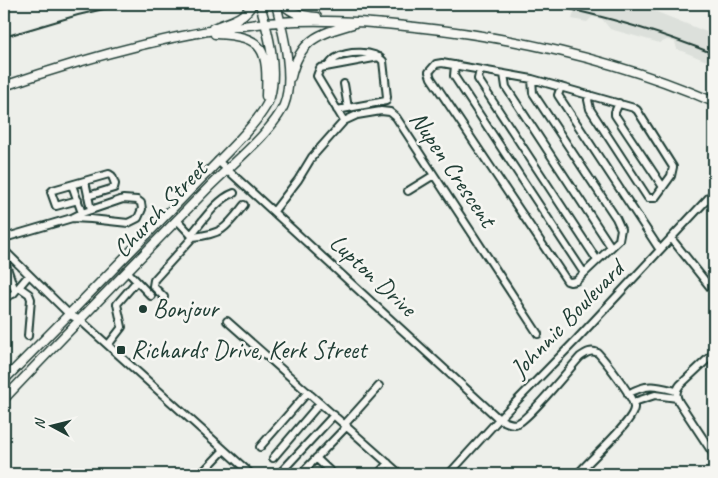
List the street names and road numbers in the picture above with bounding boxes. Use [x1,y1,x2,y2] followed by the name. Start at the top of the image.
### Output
[402,105,505,235] street label: Nupen Crescent
[106,152,216,264] street label: Church Street
[323,227,425,325] street label: Lupton Drive
[502,251,634,385] street label: Johnnic Boulevard

